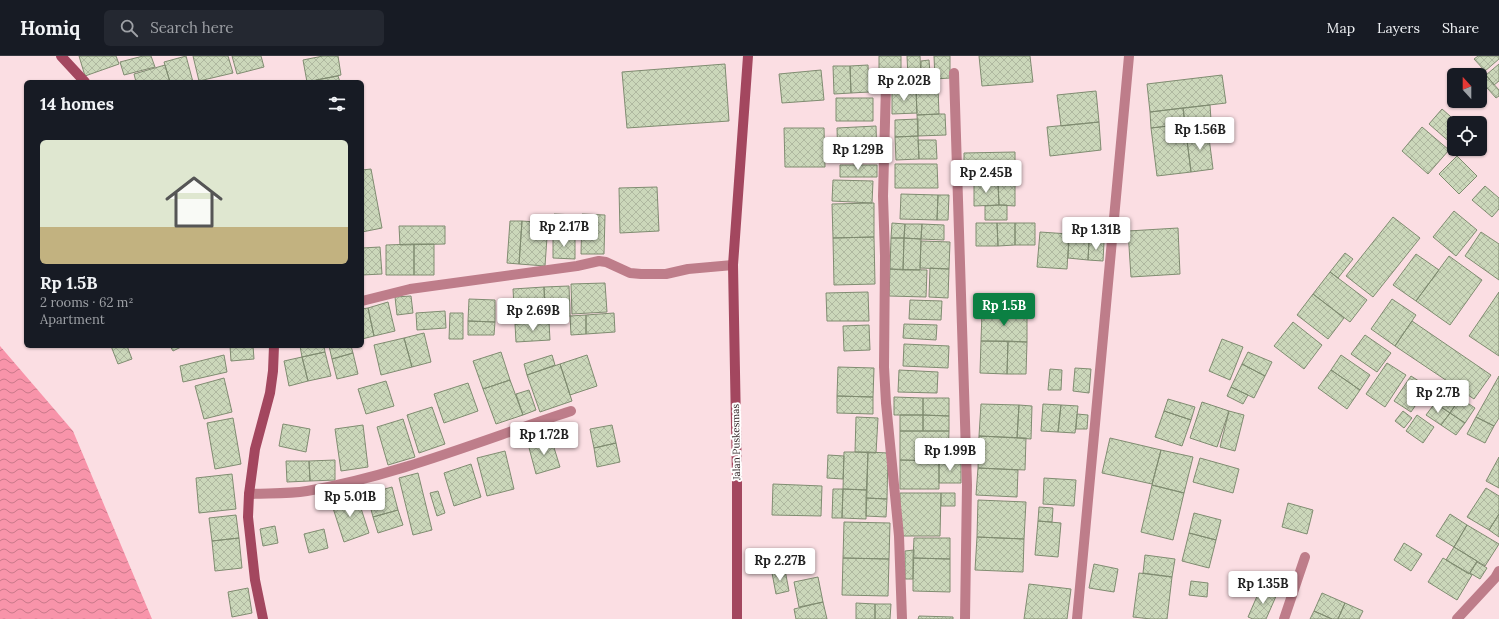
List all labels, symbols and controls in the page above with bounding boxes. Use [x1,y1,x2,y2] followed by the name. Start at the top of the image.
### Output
[104,10,384,46] search box
[20,16,80,40] text: Homiq
[118,17,140,39] icon: search
[150,18,233,37] text: Search here
[1327,19,1355,37] text: Map
[1377,19,1420,37] text: Layers
[1442,19,1479,37] text: Share
[863,68,945,102] pin: Rp 2.02B
[1447,68,1487,108] north arrow
[1447,68,1487,156] map controls
[877,72,931,89] text: Rp 2.02B
[40,93,114,115] text: 14 homes
[326,93,348,115] icon: filters
[1447,116,1487,156] button: locate
[1159,117,1241,151] pin: Rp 1.56B
[1174,121,1226,138] text: Rp 1.56B
[817,137,899,171] pin: Rp 1.29B
[832,141,884,158] text: Rp 1.29B
[945,160,1027,194] pin: Rp 2.45B
[960,164,1012,181] text: Rp 2.45B
[158,166,230,238] icon: home
[523,214,605,248] pin: Rp 2.17B
[1055,217,1137,251] pin: Rp 1.31B
[539,218,589,235] text: Rp 2.17B
[1071,221,1121,238] text: Rp 1.31B
[40,272,98,294] text: Rp 1.5B
[967,293,1041,327] pin: Rp 1.5B
[40,294,133,311] text: 2 rooms · 62 m²
[982,297,1026,314] text: Rp 1.5B
[492,298,574,332] pin: Rp 2.69B
[506,302,560,319] text: Rp 2.69B
[40,311,105,328] text: Apartment
[1401,380,1475,414] pin: Rp 2.7B
[1416,384,1460,401] text: Rp 2.7B
[729,403,743,481] street label: Jalan Puskesmas
[503,422,585,456] pin: Rp 1.72B
[519,426,569,443] text: Rp 1.72B
[909,438,991,472] pin: Rp 1.99B
[924,442,976,459] text: Rp 1.99B
[309,484,391,518] pin: Rp 5.01B
[324,488,376,505] text: Rp 5.01B
[739,548,821,582] pin: Rp 2.27B
[754,552,806,569] text: Rp 2.27B
[1222,571,1304,605] pin: Rp 1.35B
[1237,575,1289,592] text: Rp 1.35B

